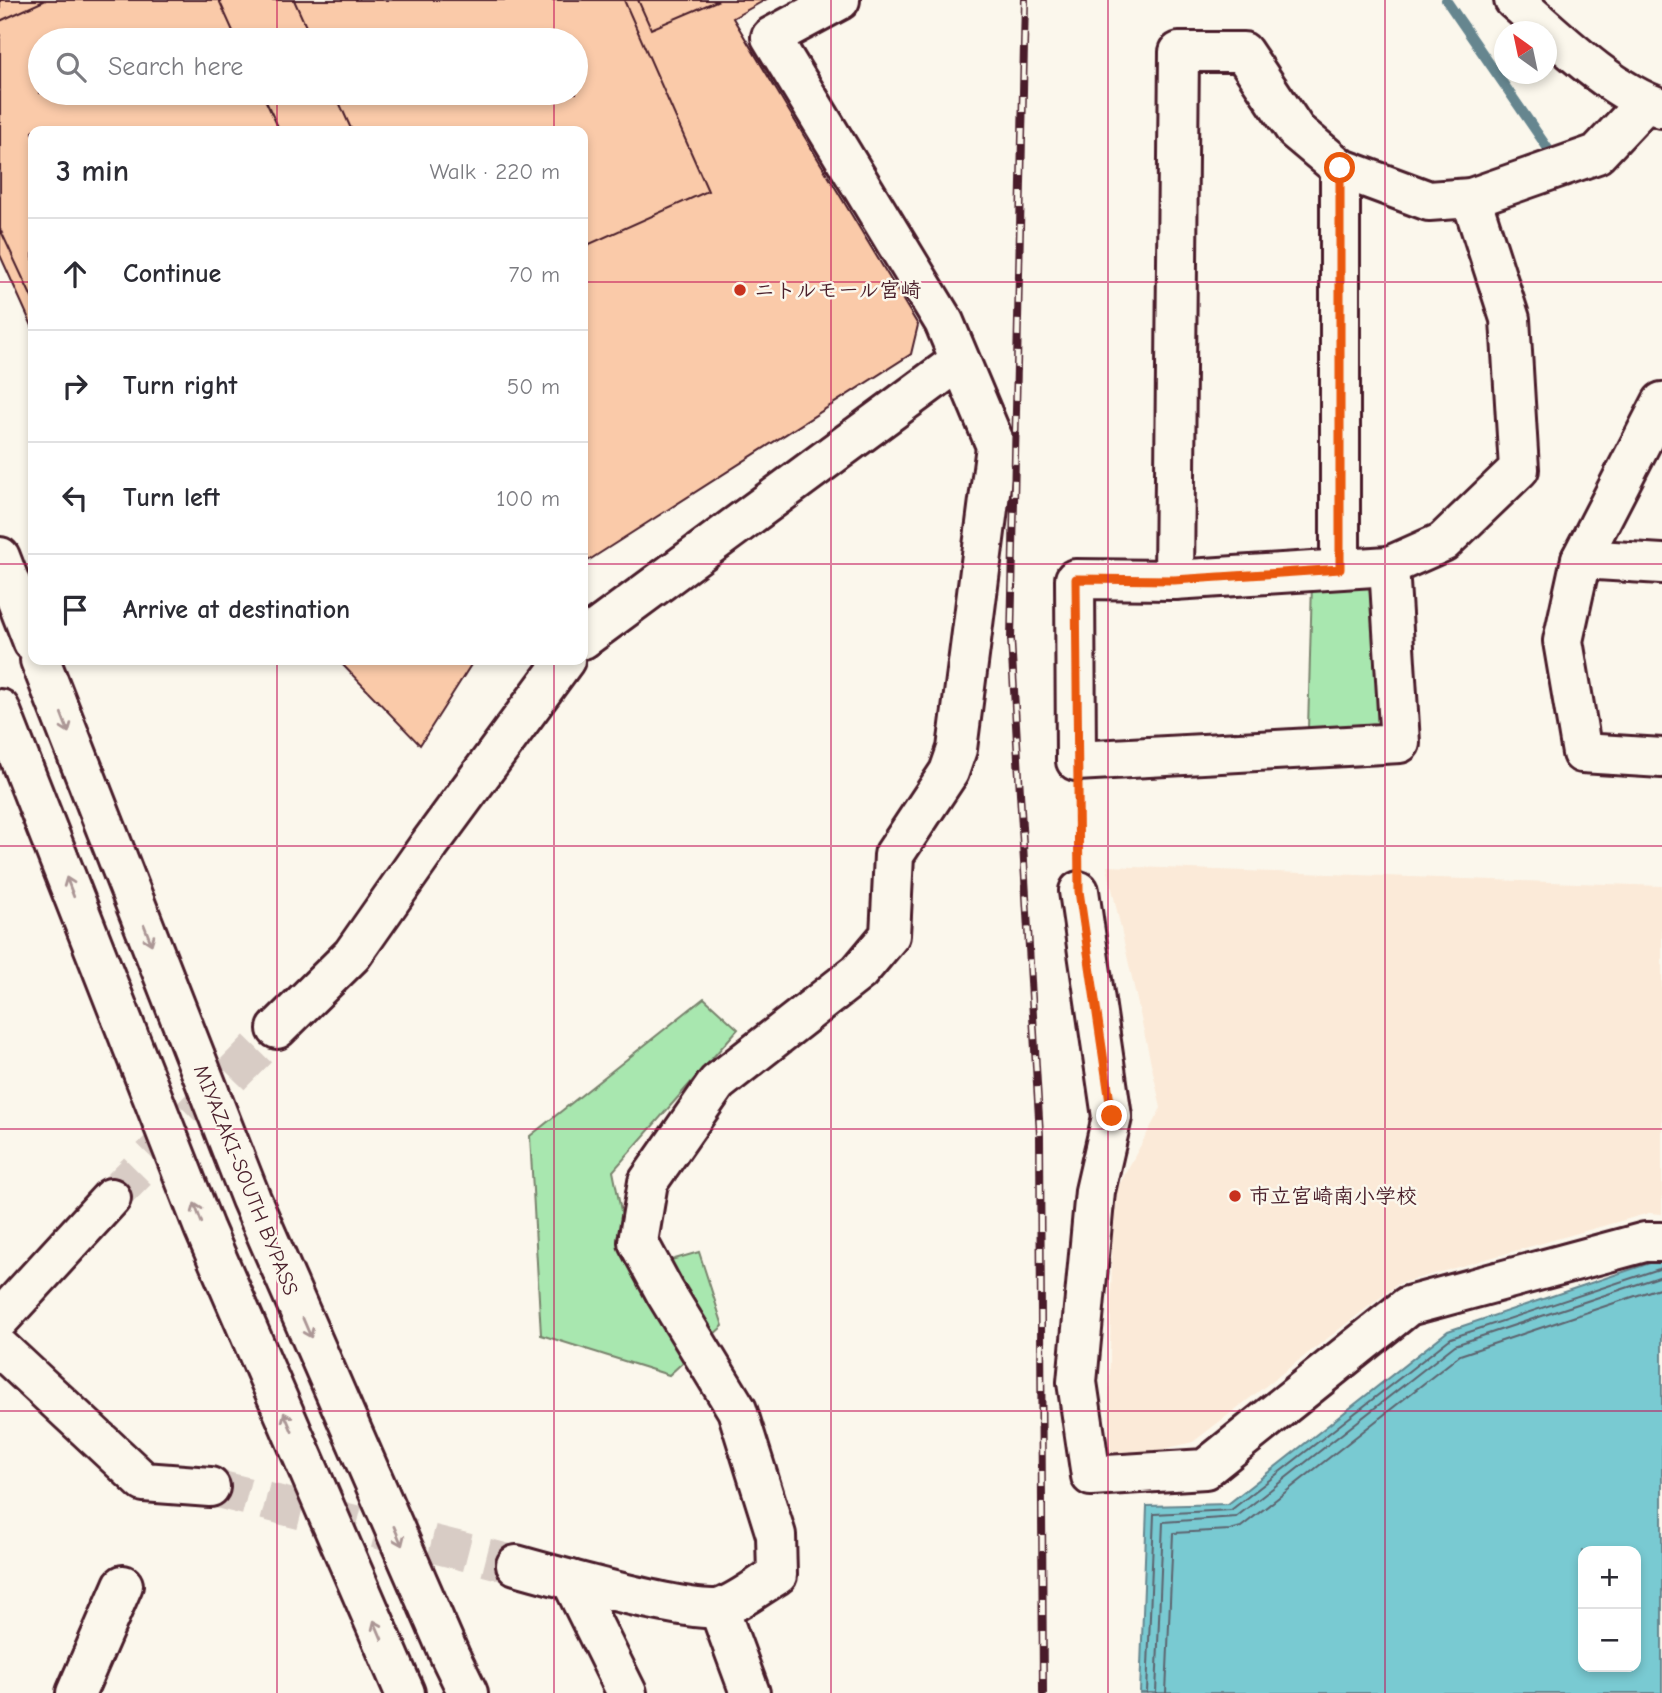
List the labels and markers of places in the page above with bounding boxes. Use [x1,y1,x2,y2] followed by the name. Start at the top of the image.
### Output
[754,278,921,302] place label: ニトルモール宮崎
[732,282,748,298] marker: ニトルモール宮崎
[1249,1184,1417,1208] place label: 市立宮崎南小学校
[1227,1188,1243,1204] marker: 市立宮崎南小学校

